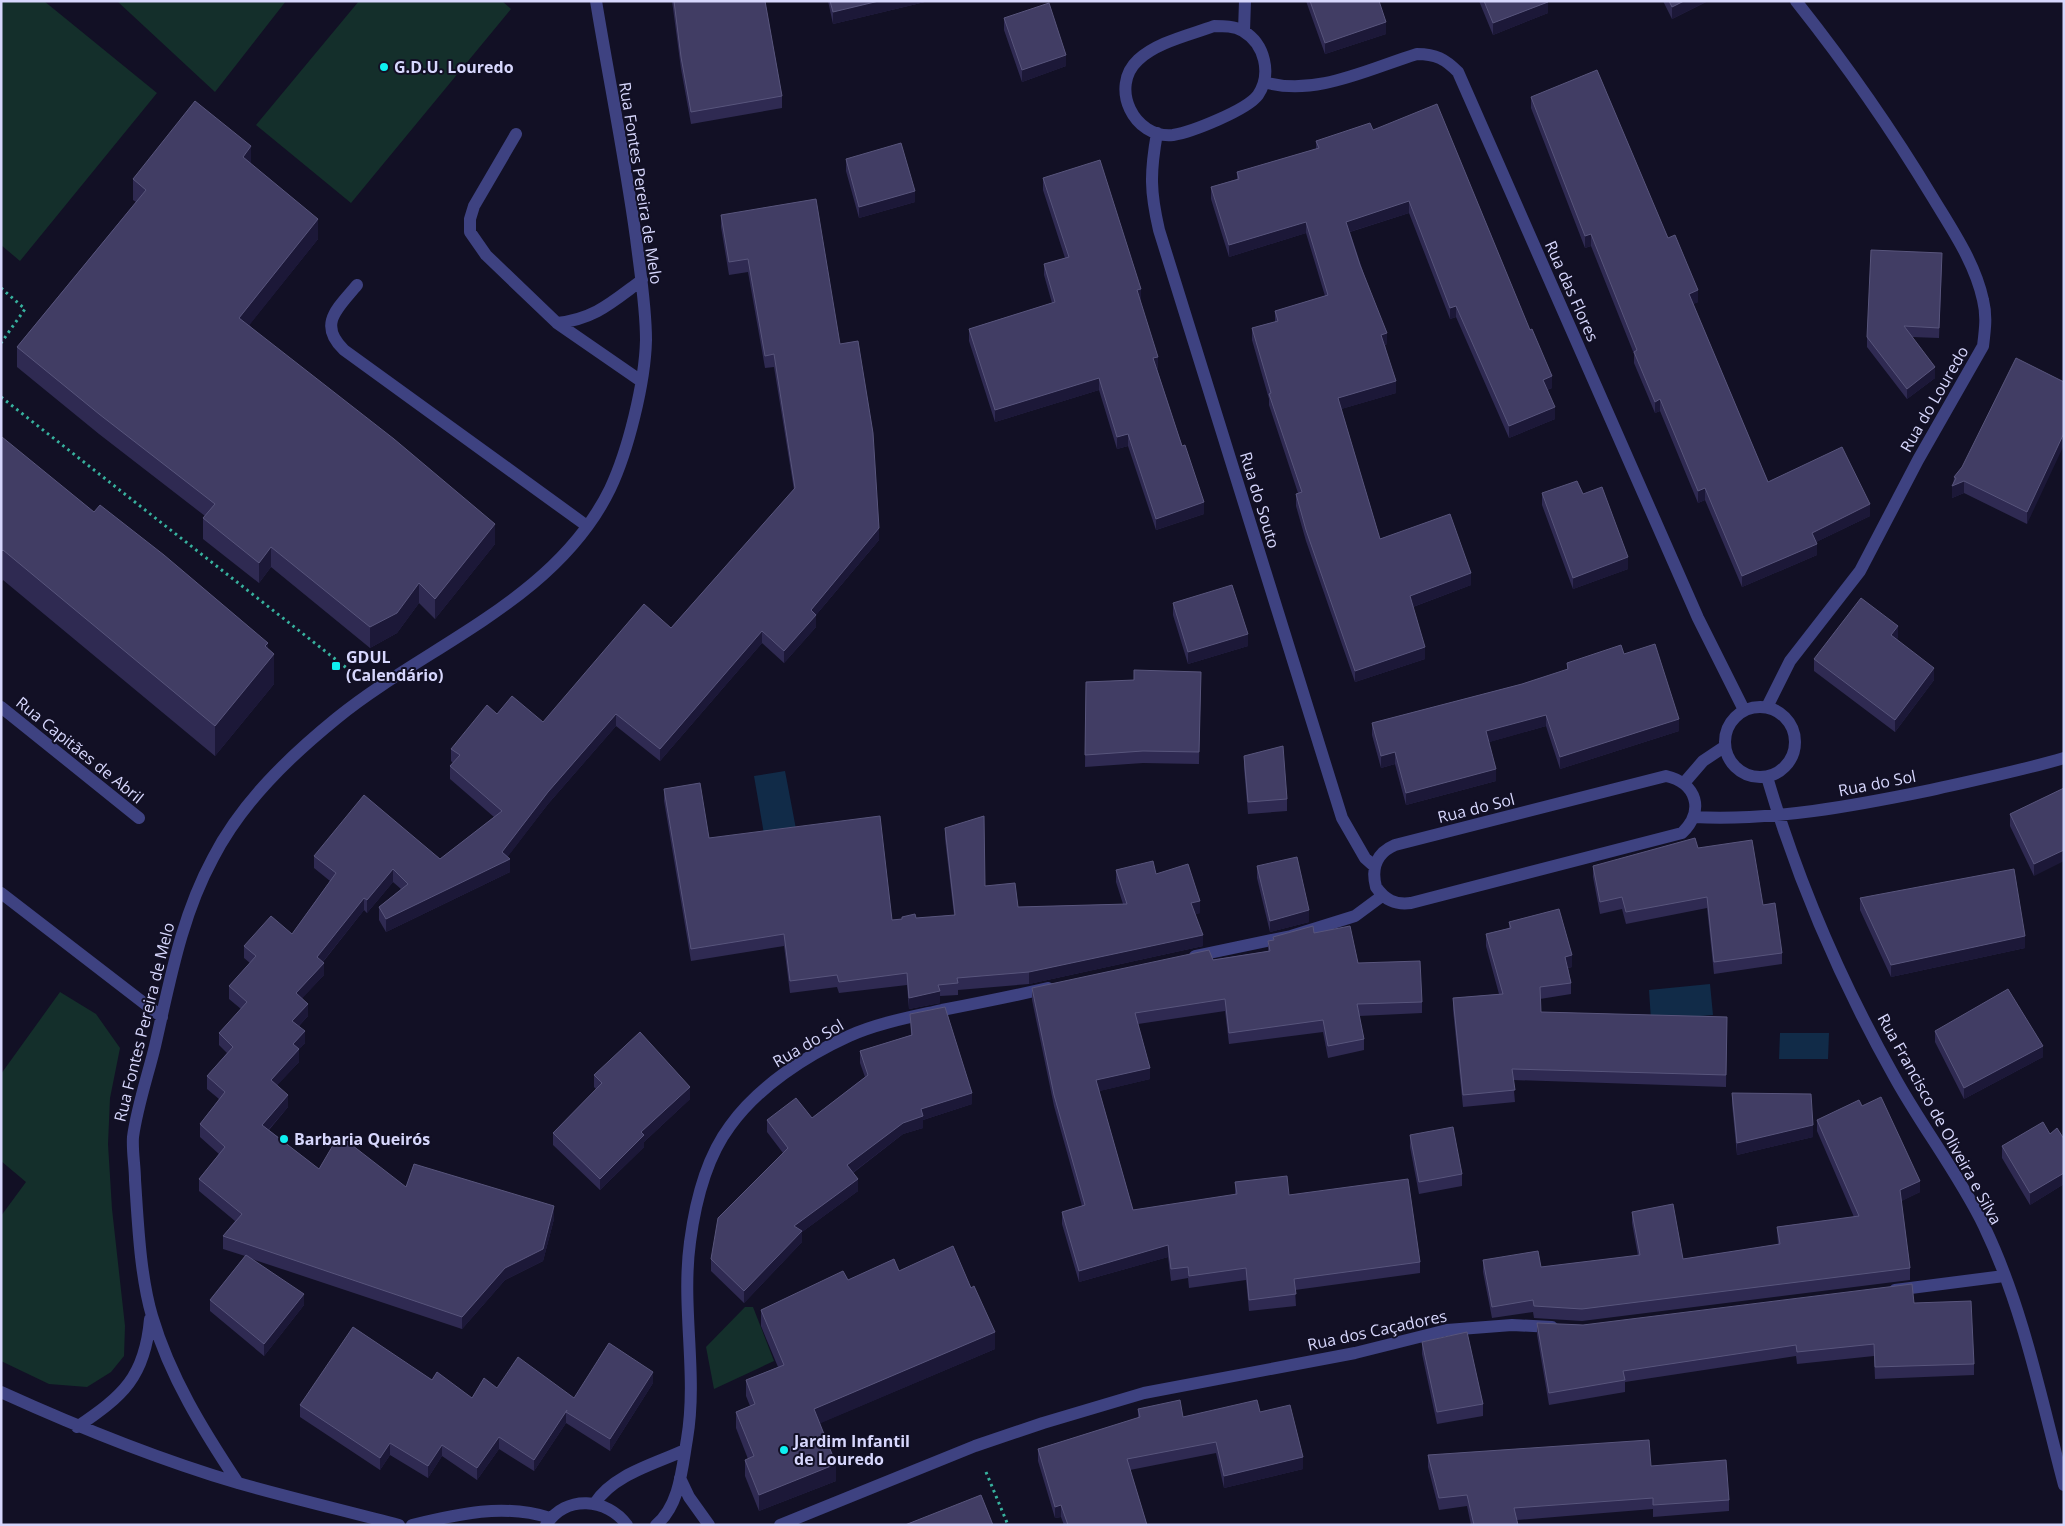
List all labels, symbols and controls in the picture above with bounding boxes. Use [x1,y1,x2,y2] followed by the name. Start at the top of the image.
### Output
[394,56,514,78] place label: G.D.U. Louredo
[378,61,390,73] marker: G.D.U. Louredo
[614,80,668,286] street label: Rua Fontes Pereira de Melo
[1540,237,1604,345] street label: Rua das Flores
[1895,342,1973,456] street label: Rua do Louredo
[1235,449,1285,551] street label: Rua do Souto
[346,646,443,686] place label: GDUL (Calendário)
[330,660,342,672] marker: GDUL (Calendário)
[12,692,148,808] street label: Rua Capitães de Abril
[1836,765,1918,801] street label: Rua do Sol
[1435,788,1517,828] street label: Rua do Sol
[109,920,179,1124] street label: Rua Fontes Pereira de Melo
[1873,1010,2007,1228] street label: Rua Francisco de Oliveira e Silva
[768,1014,848,1072] street label: Rua do Sol
[294,1128,430,1150] place label: Barbaria Queirós
[278,1133,290,1145] marker: Barbaria Queirós
[1305,1304,1449,1356] street label: Rua dos Caçadores
[792,1430,910,1470] place label: Jardim Infantil de Louredo
[778,1444,790,1456] marker: Jardim Infantil de Louredo

